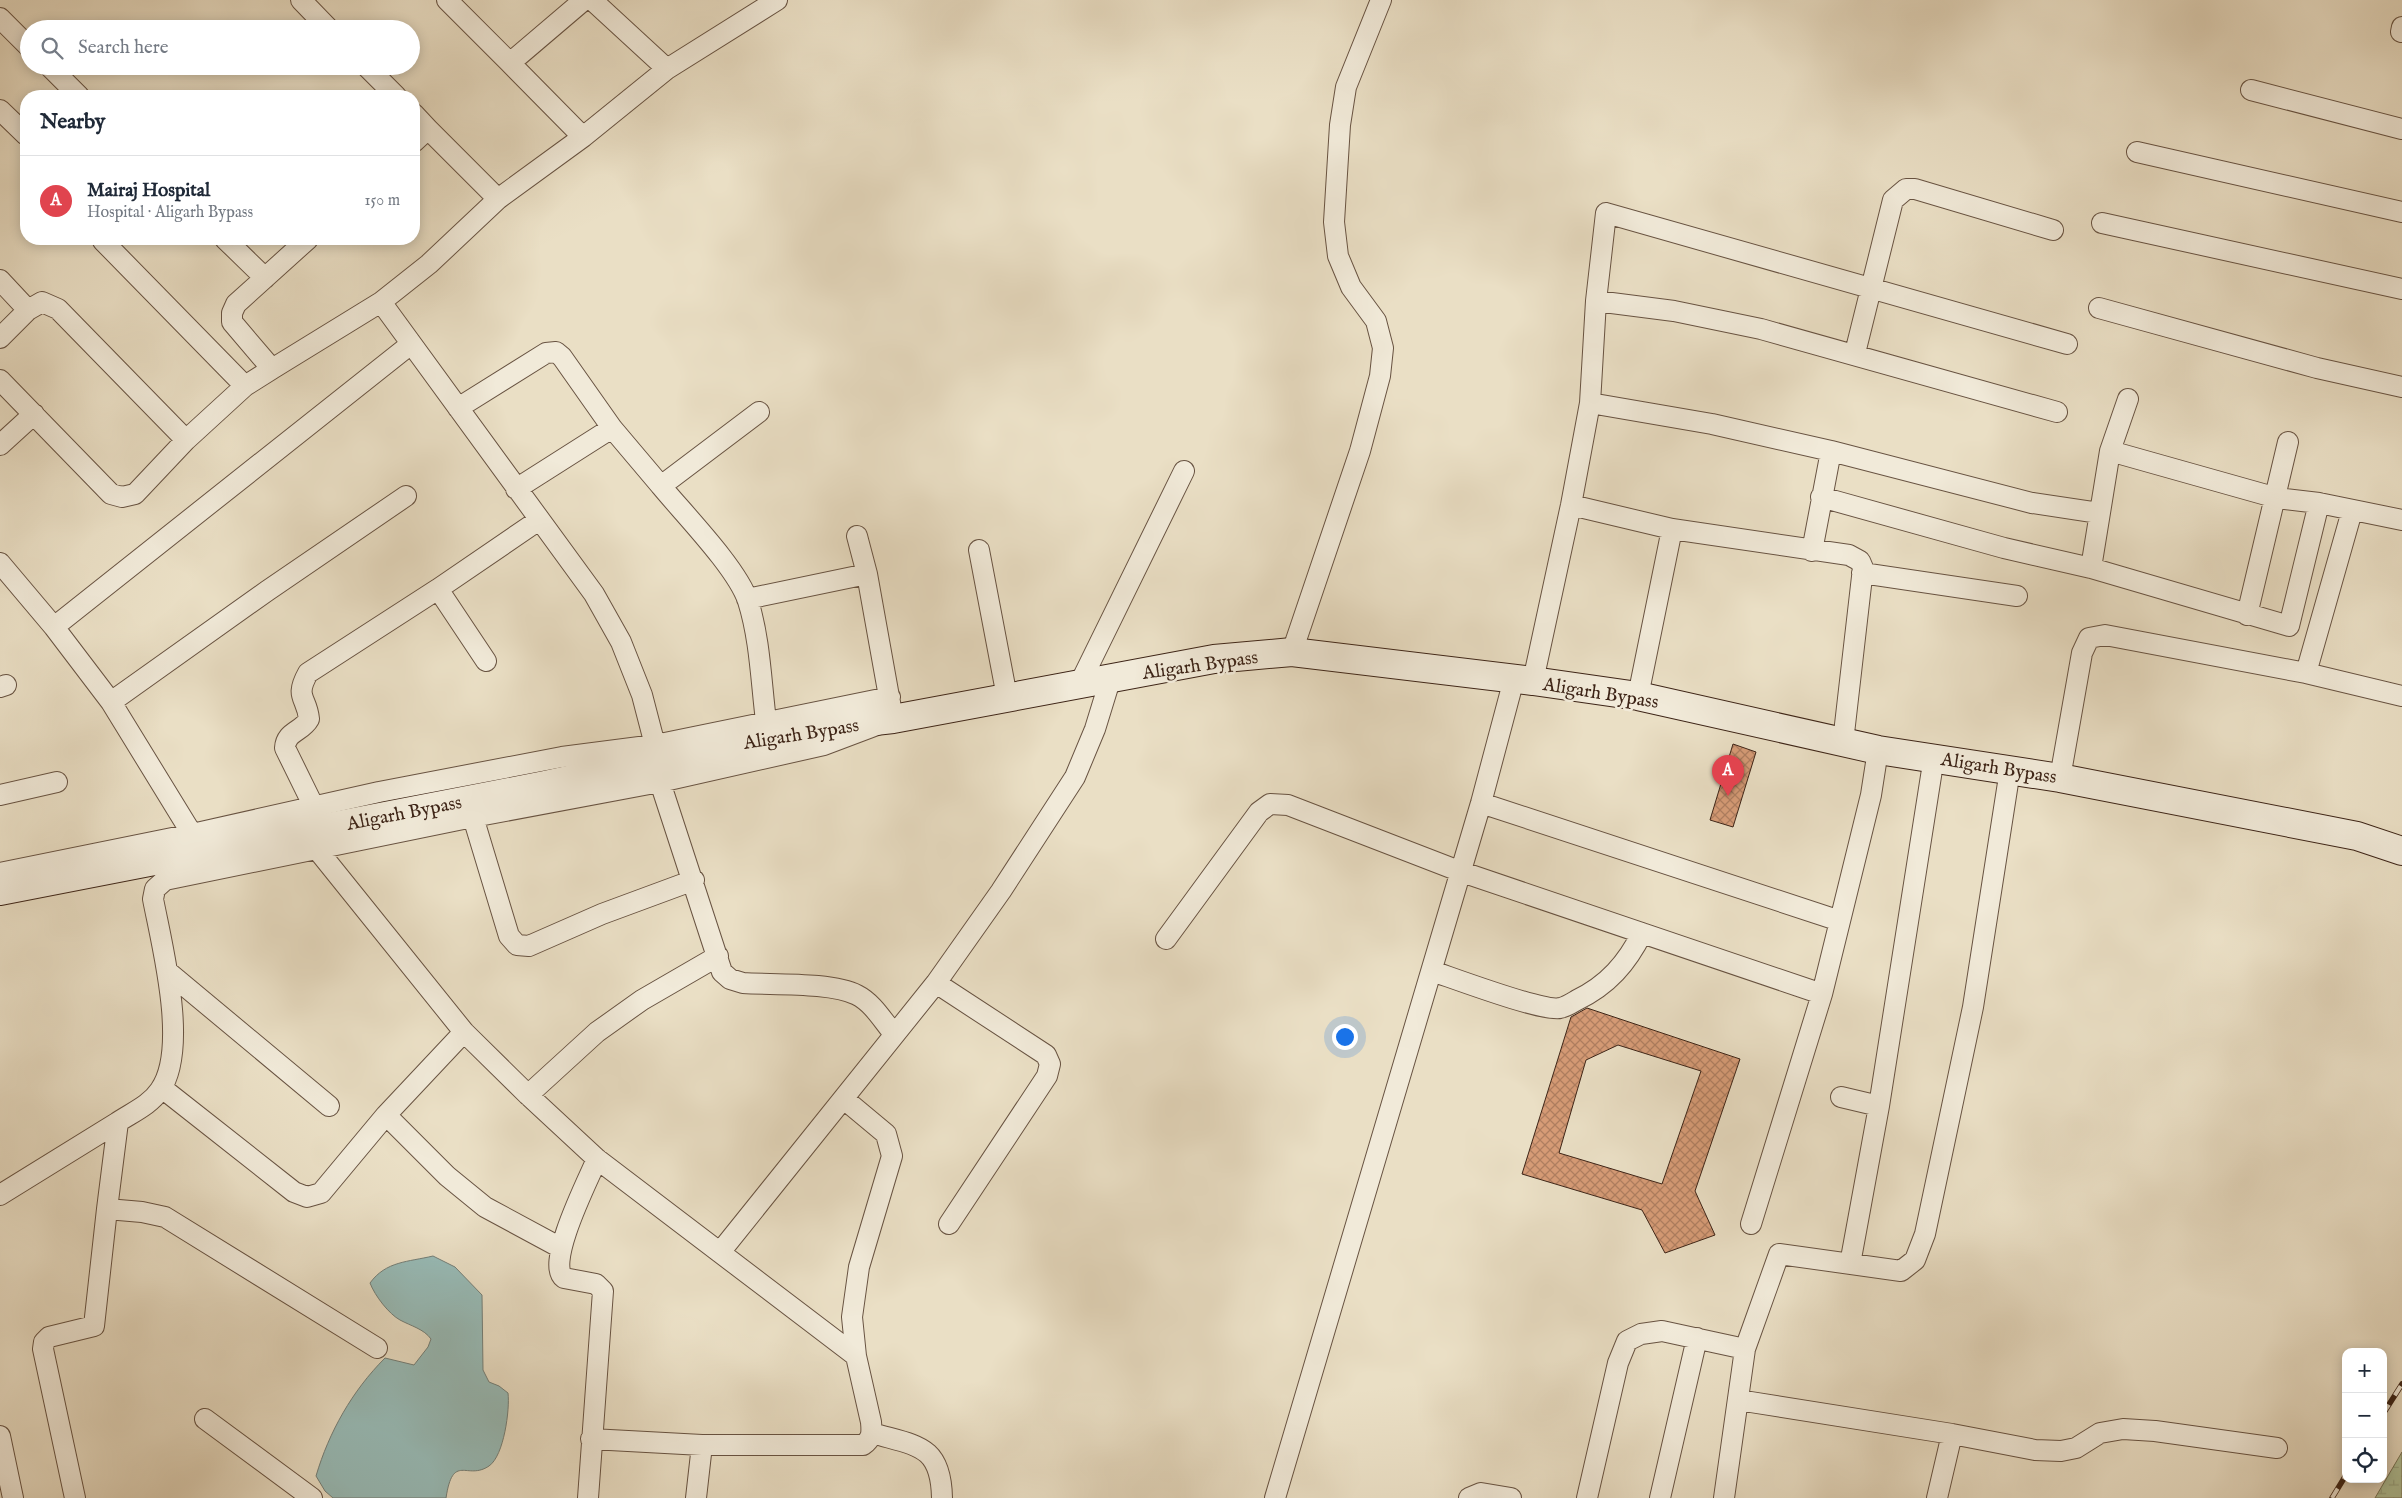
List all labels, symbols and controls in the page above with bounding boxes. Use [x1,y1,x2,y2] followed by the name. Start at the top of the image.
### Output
[20,20,420,75] search box
[38,34,66,62] icon: search
[78,36,169,60] text: Search here
[40,109,105,136] text: Nearby
[87,179,210,203] text: Mairaj Hospital
[51,191,61,211] text: A
[365,191,400,211] text: 150 m
[87,203,253,223] text: Hospital · Aligarh Bypass
[1140,646,1260,686] street label: Aligarh Bypass
[1540,673,1660,715] street label: Aligarh Bypass
[741,714,861,756] street label: Aligarh Bypass
[1938,748,2058,790] street label: Aligarh Bypass
[1712,755,1744,796] pin: A
[344,791,464,837] street label: Aligarh Bypass
[1332,1024,1358,1050] your location
[2342,1348,2387,1483] map controls
[2342,1348,2387,1393] button: +
[2342,1393,2387,1438] button: −
[2342,1438,2387,1483] button: locate

